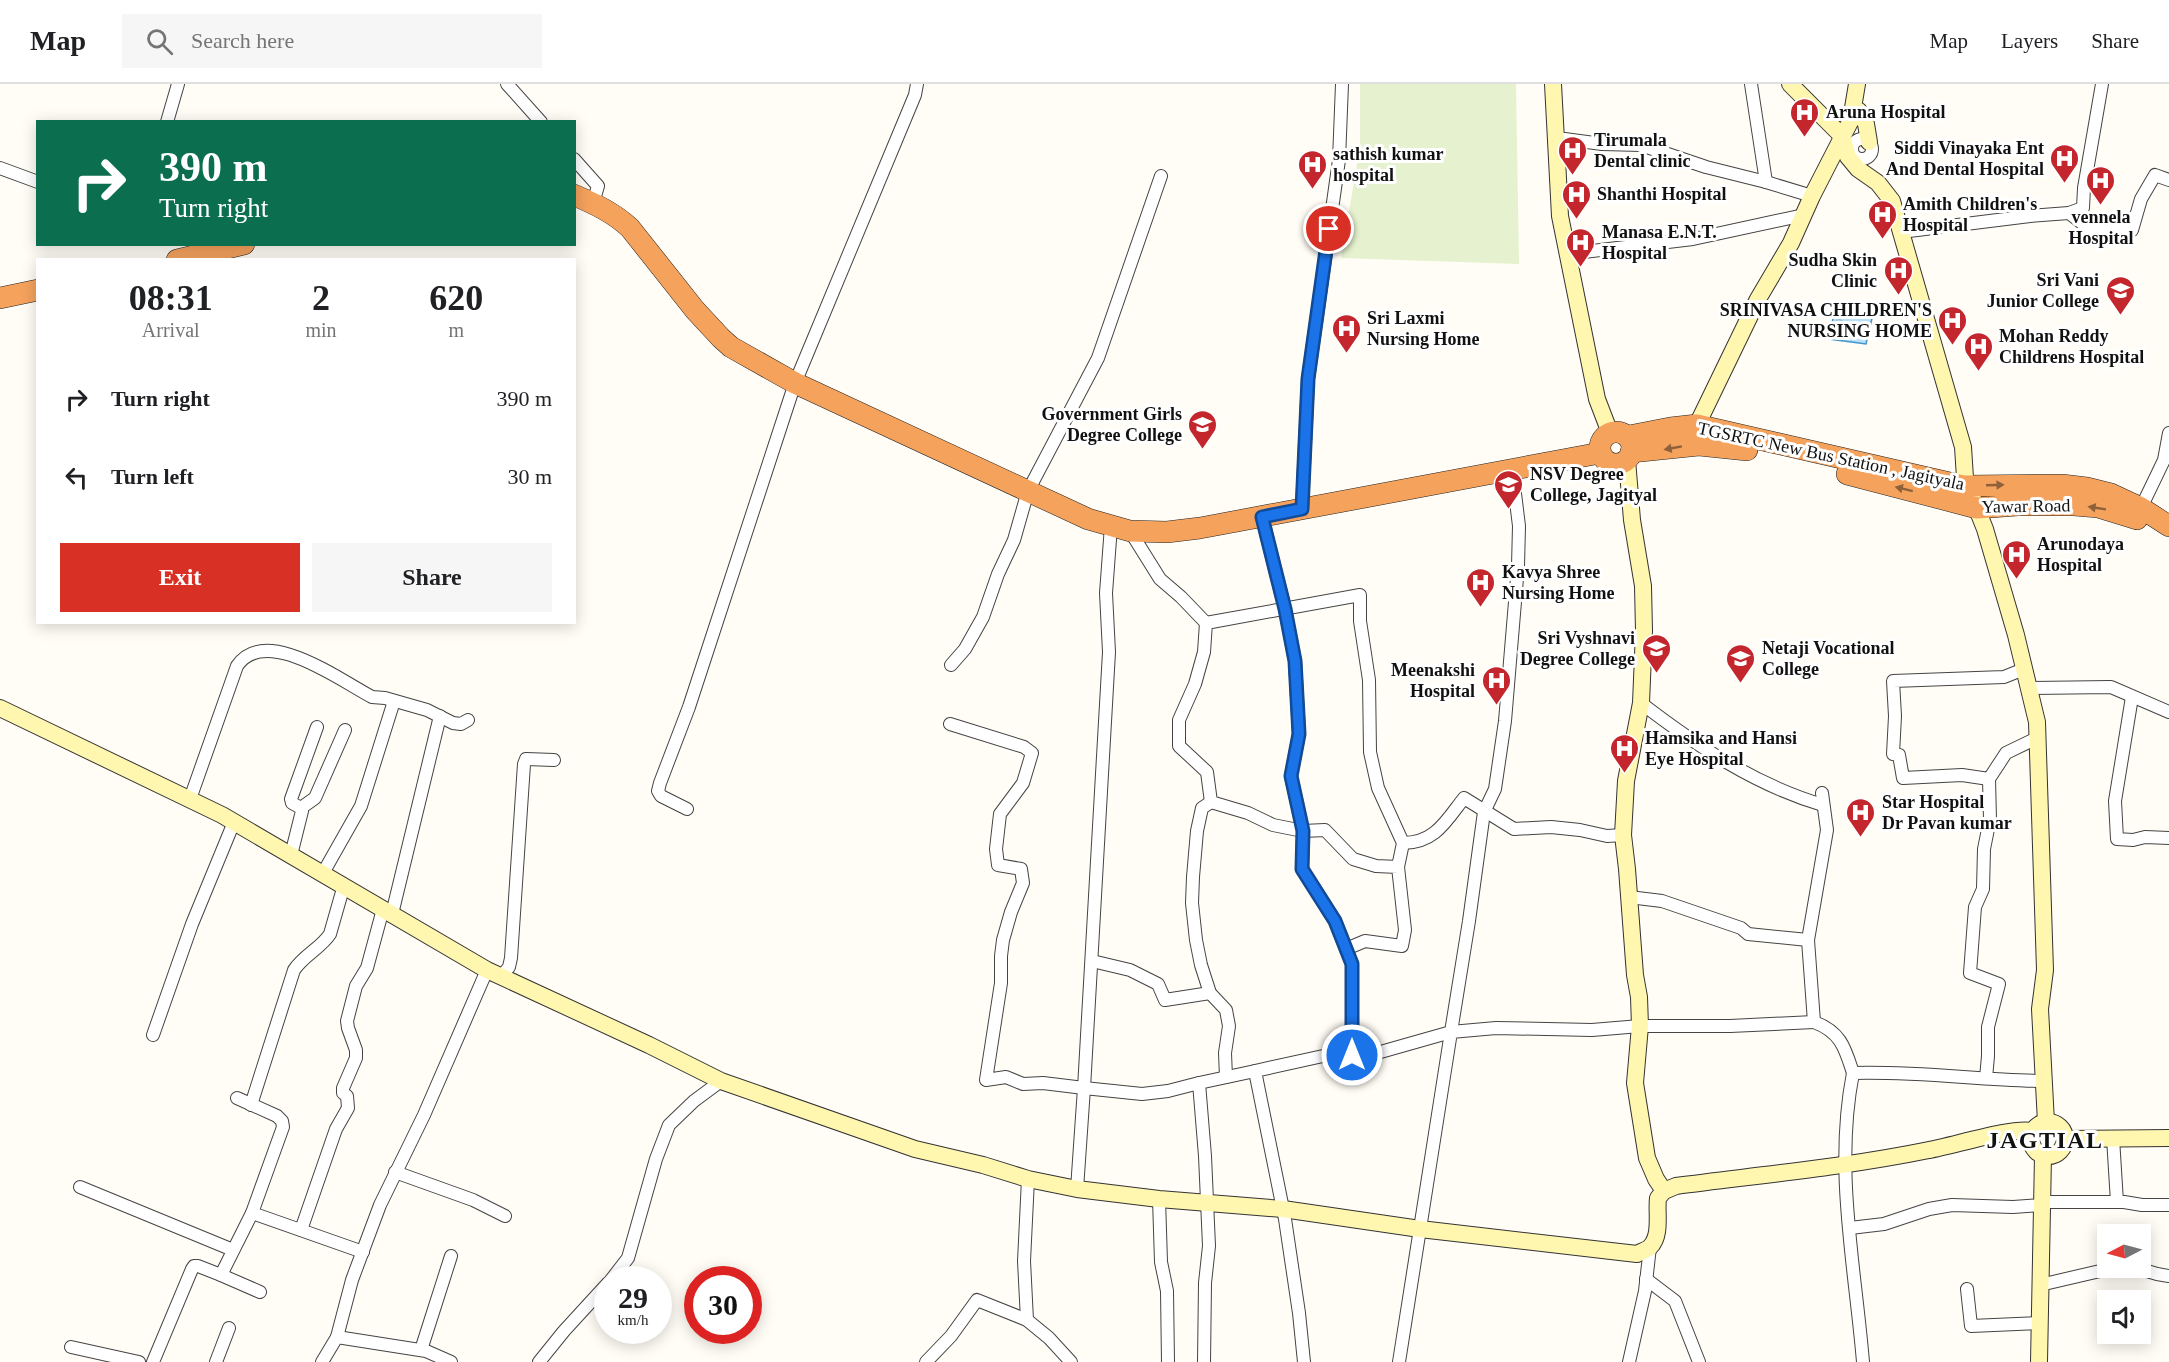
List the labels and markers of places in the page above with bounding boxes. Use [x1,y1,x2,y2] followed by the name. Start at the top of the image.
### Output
[1789,96,1821,138] hospital icon: Aruna Hospital
[1826,102,1946,122] place label: Aruna Hospital
[1594,130,1691,171] place label: Tirumala Dental clinic
[1557,134,1589,176] hospital icon: Tirumala Dental clinic
[1886,138,2044,179] place label: Siddi Vinayaka Ent And Dental Hospital
[2049,142,2081,184] hospital icon: Siddi Vinayaka Ent And Dental Hospital
[1333,144,1444,185] place label: sathish kumar hospital
[1296,148,1328,190] hospital icon: sathish kumar hospital
[2085,164,2117,206] hospital icon: vennela Hospital
[1560,178,1592,220] hospital icon: Shanthi Hospital
[1597,184,1727,204] place label: Shanthi Hospital
[1903,194,2037,235] place label: Amith Children's Hospital
[1866,198,1898,240] hospital icon: Amith Children's Hospital
[1303,203,1354,254] pin
[2068,207,2134,248] place label: vennela Hospital
[1602,222,1717,263] place label: Manasa E.N.T. Hospital
[1565,226,1597,268] hospital icon: Manasa E.N.T. Hospital
[1788,250,1877,291] place label: Sudha Skin Clinic
[1882,254,1914,296] hospital icon: Sudha Skin Clinic
[1987,270,2099,311] place label: Sri Vani Junior College
[2104,274,2136,316] school or university icon: Sri Vani Junior College
[1720,300,1932,341] place label: SRINIVASA CHILDREN'S NURSING HOME
[1937,304,1969,346] hospital icon: SRINIVASA CHILDREN'S NURSING HOME
[1367,308,1480,349] place label: Sri Laxmi Nursing Home
[1330,312,1362,354] hospital icon: Sri Laxmi Nursing Home
[1999,326,2144,367] place label: Mohan Reddy Childrens Hospital
[1962,330,1994,372] hospital icon: Mohan Reddy Childrens Hospital
[1042,404,1182,445] place label: Government Girls Degree College
[1187,408,1219,450] school or university icon: Government Girls Degree College
[1530,464,1657,505] place label: NSV Degree College, Jagityal
[1493,468,1525,510] school or university icon: NSV Degree College, Jagityal
[2037,534,2124,575] place label: Arunodaya Hospital
[2000,538,2032,580] hospital icon: Arunodaya Hospital
[1502,562,1615,603] place label: Kavya Shree Nursing Home
[1465,566,1497,608] hospital icon: Kavya Shree Nursing Home
[1520,628,1635,669] place label: Sri Vyshnavi Degree College
[1640,632,1672,674] school or university icon: Sri Vyshnavi Degree College
[1762,638,1895,679] place label: Netaji Vocational College
[1725,642,1757,684] school or university icon: Netaji Vocational College
[1391,660,1475,701] place label: Meenakshi Hospital
[1480,664,1512,706] hospital icon: Meenakshi Hospital
[1645,728,1797,769] place label: Hamsika and Hansi Eye Hospital
[1608,732,1640,774] hospital icon: Hamsika and Hansi Eye Hospital
[1882,792,2012,833] place label: Star Hospital Dr Pavan kumar
[1845,796,1877,838] hospital icon: Star Hospital Dr Pavan kumar

